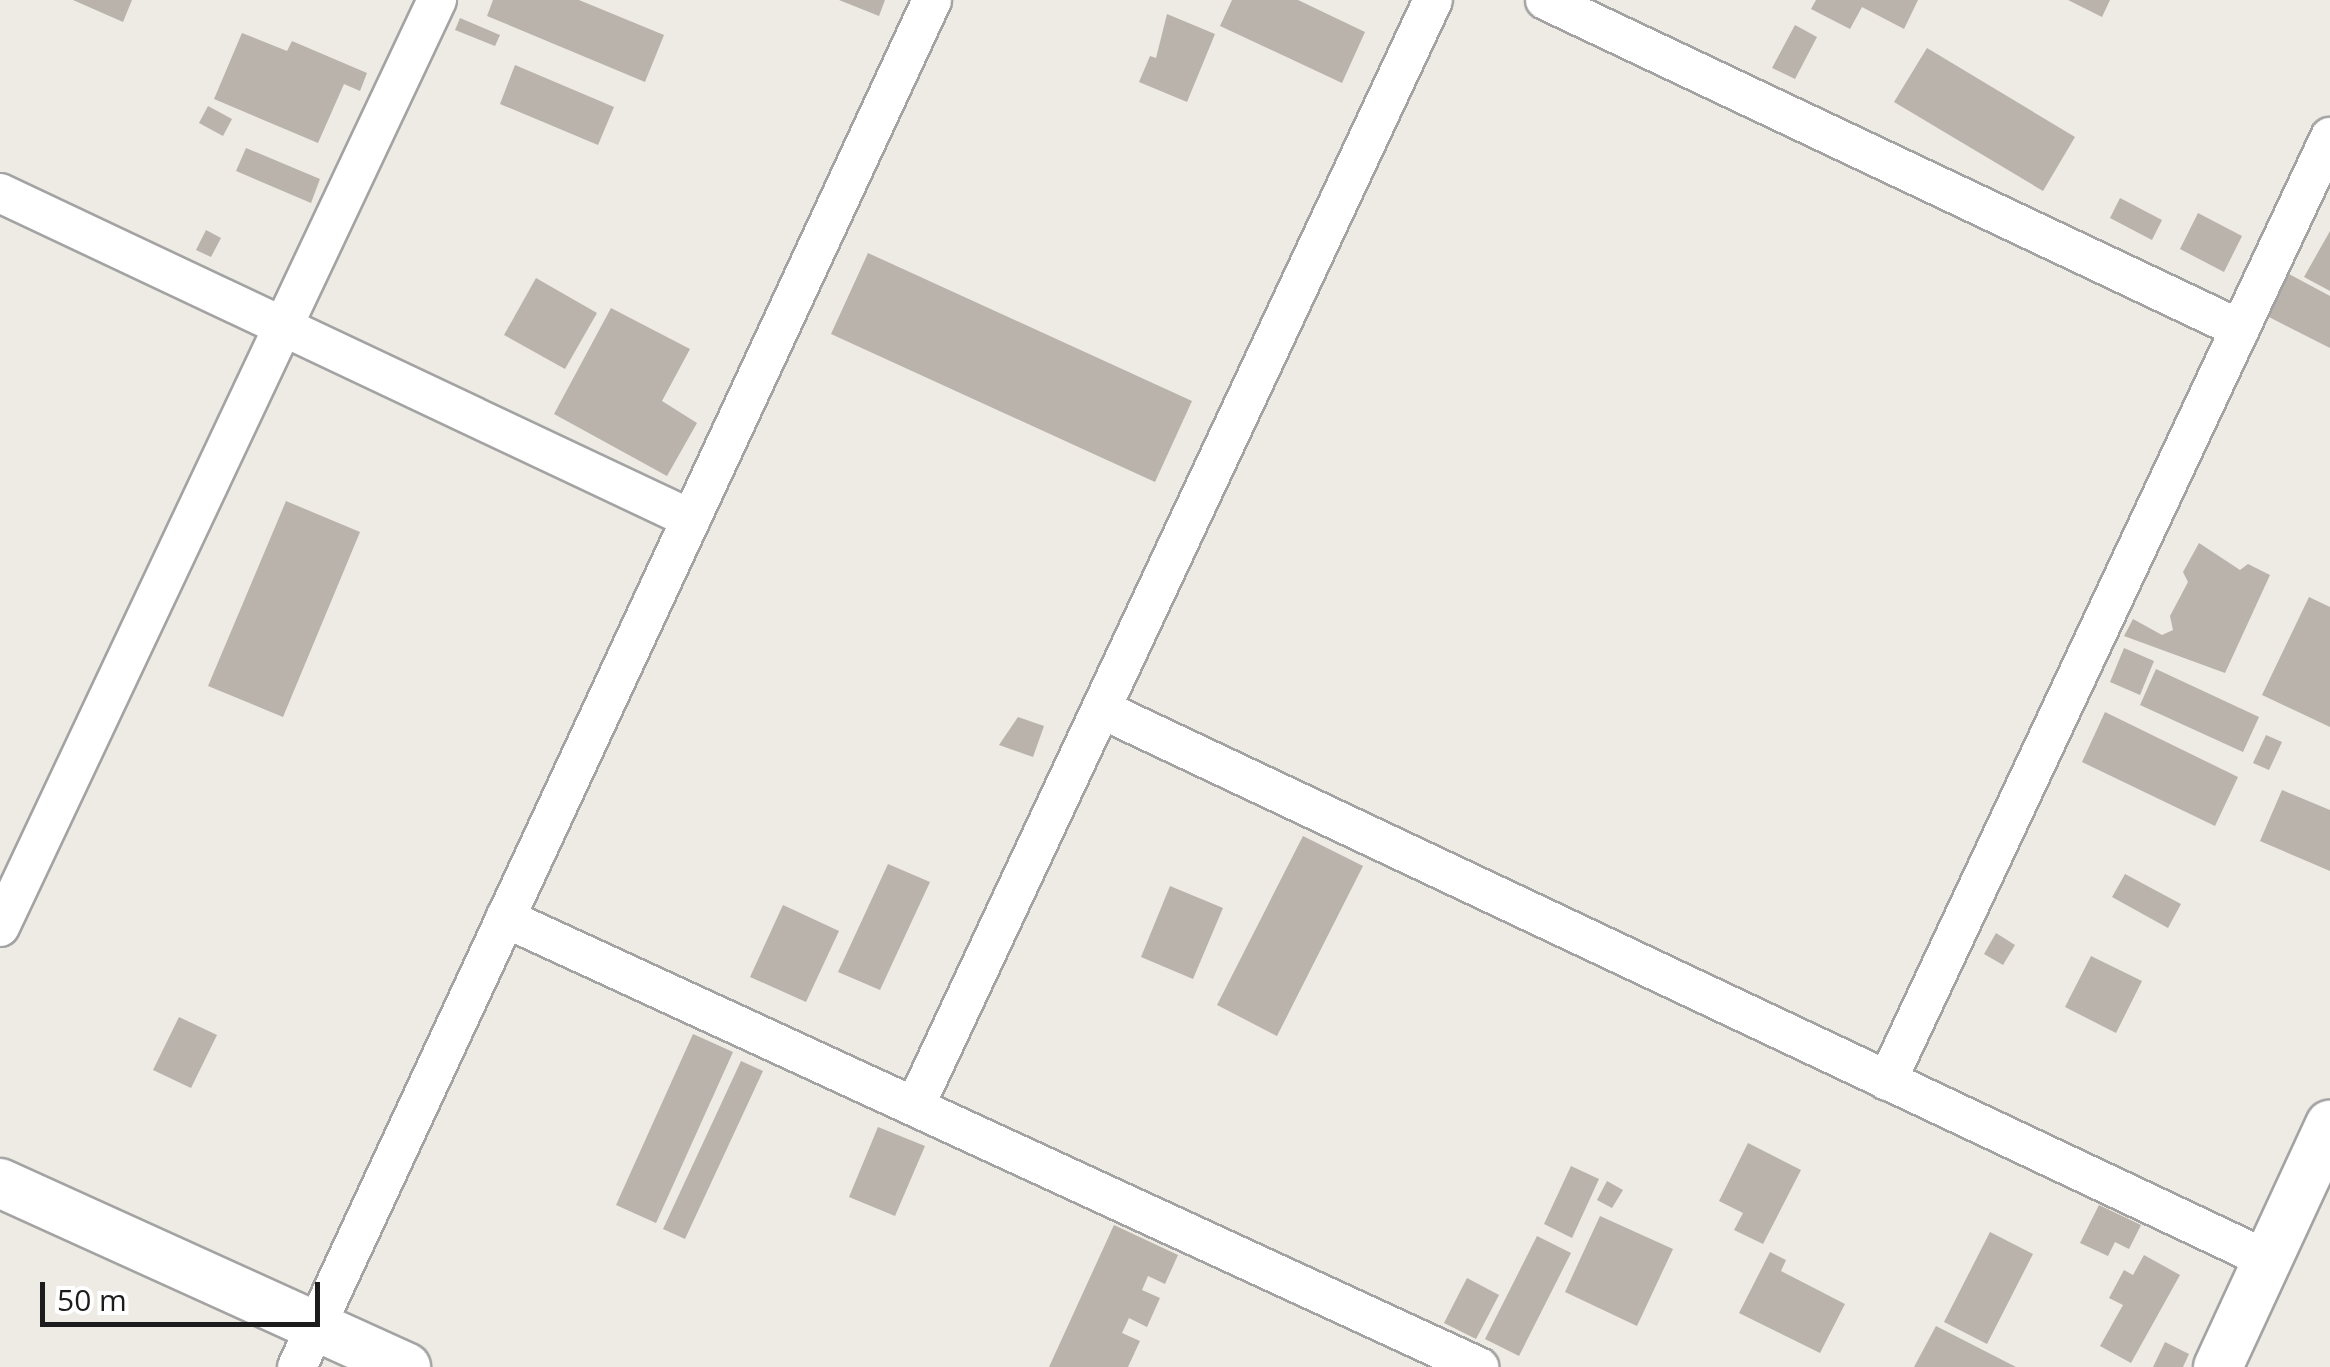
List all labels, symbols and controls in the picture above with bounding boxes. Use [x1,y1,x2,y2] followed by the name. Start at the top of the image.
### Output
[45,1262,325,1324] scale bar
[57,1279,127,1320] text: 50 m

